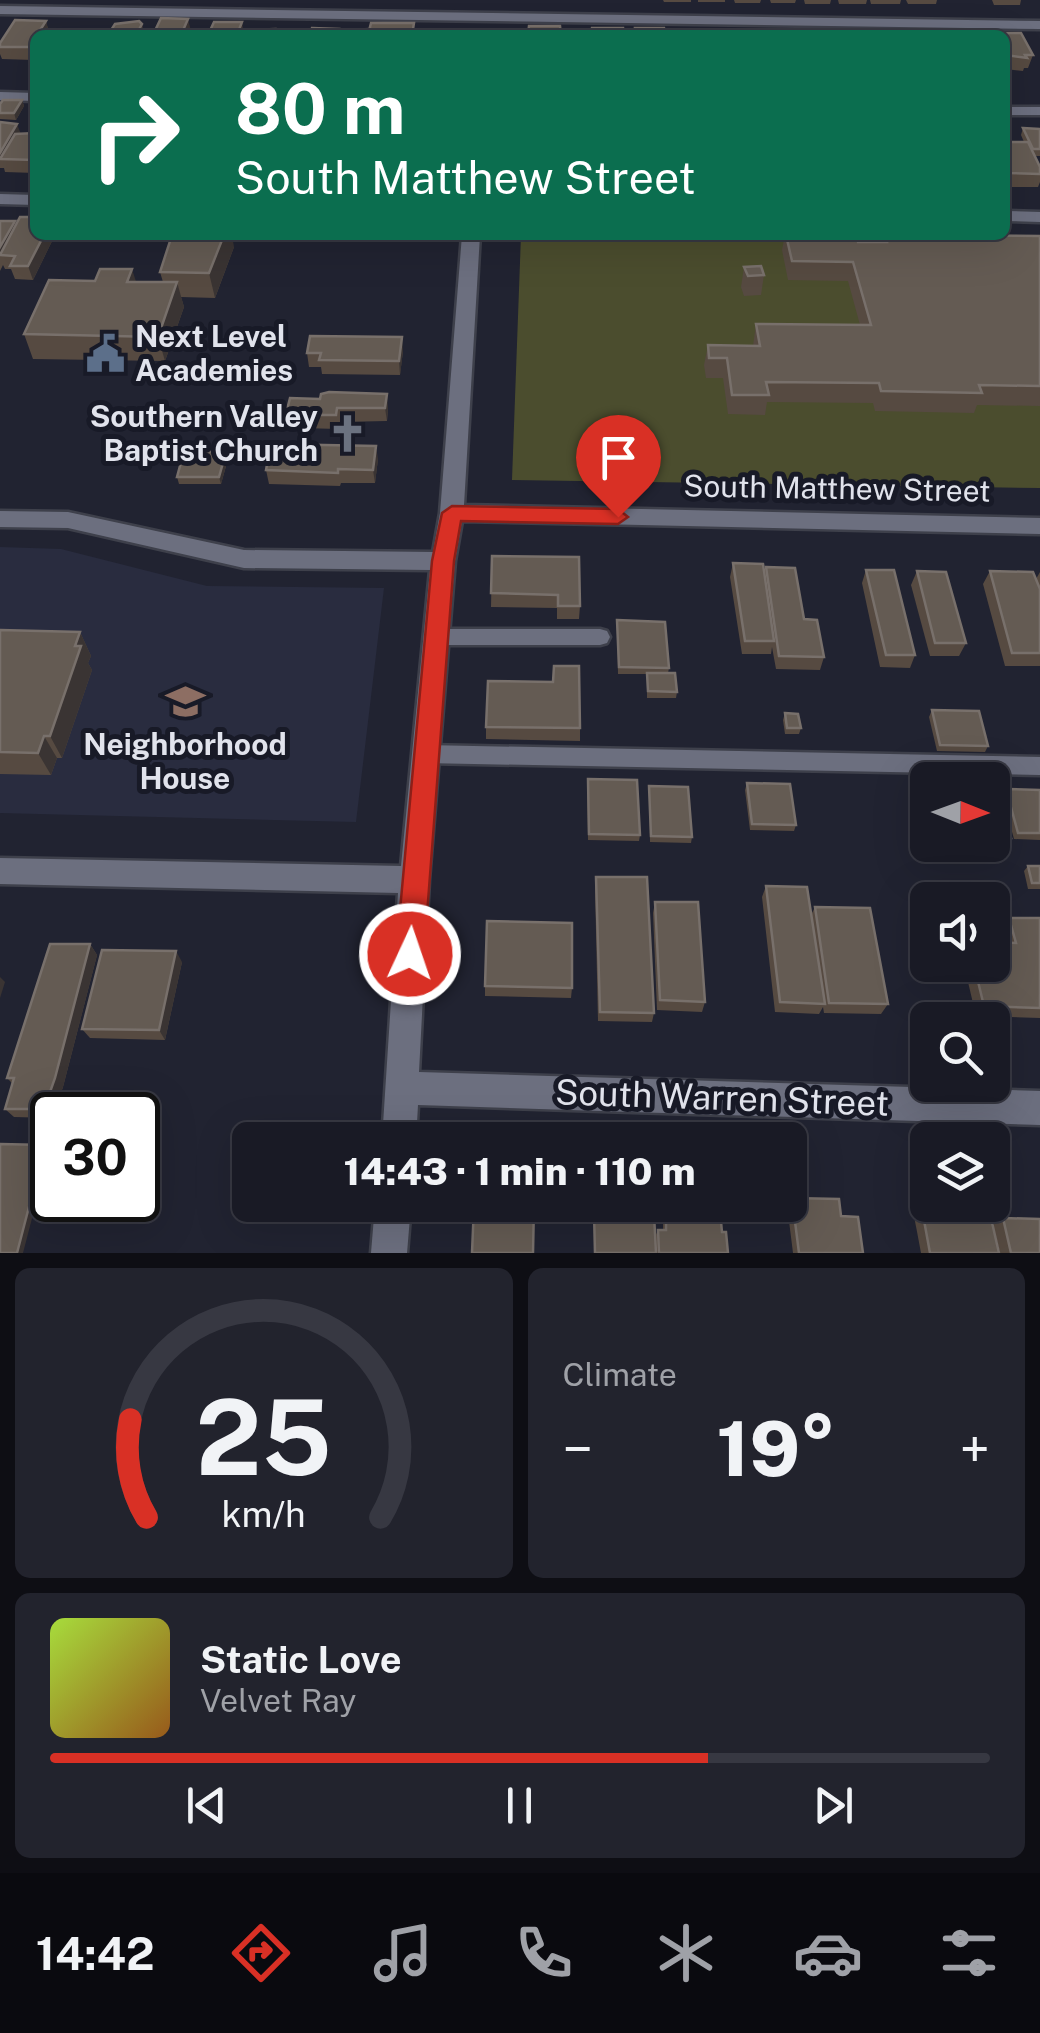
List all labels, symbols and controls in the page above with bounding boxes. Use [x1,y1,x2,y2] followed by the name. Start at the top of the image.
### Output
[235,67,405,150] text: 80 m
[70,70,200,200] icon: right
[235,151,696,204] text: South Matthew Street
[135,318,293,388] place label: Next Level Academies
[84,333,126,375] public building icon: Next Level Academies
[90,398,318,468] place label: Southern Valley Baptist Church
[327,413,369,455] church icon: Southern Valley Baptist Church
[576,415,661,518] pin
[591,430,646,485] icon: arrive
[683,467,991,509] street label: South Matthew Street
[164,680,206,722] school or university icon: Neighborhood House
[83,726,287,796] place label: Neighborhood House
[910,762,1010,862] north arrow
[910,762,1010,1222] map controls
[910,882,1010,982] button: sound
[358,902,462,1006] position arrow
[910,1002,1010,1102] button: search
[554,1071,890,1124] street label: South Warren Street
[30,1092,160,1222] speed limit sign: 30
[910,1122,1010,1222] button: layers
[343,1149,696,1194] text: 14:43 · 1 min · 110 m
[563,1356,677,1393] text: Climate
[196,1376,332,1498] text: 25
[717,1405,836,1493] text: 19°
[563,1417,593,1481] text: −
[960,1417,990,1481] text: +
[222,1493,306,1535] text: km/h
[200,1637,402,1682] text: Static Love
[200,1682,356,1719] text: Velvet Ray
[179,1778,234,1833] icon: previous
[492,1778,547,1833] icon: pause
[806,1778,861,1833] icon: next
[226,1918,296,1988] icon: directions
[368,1918,438,1988] icon: music
[509,1918,579,1988] icon: phone
[651,1918,721,1988] icon: climate
[793,1918,863,1988] icon: car
[934,1918,1004,1988] icon: filters
[36,1927,155,1980] text: 14:42

